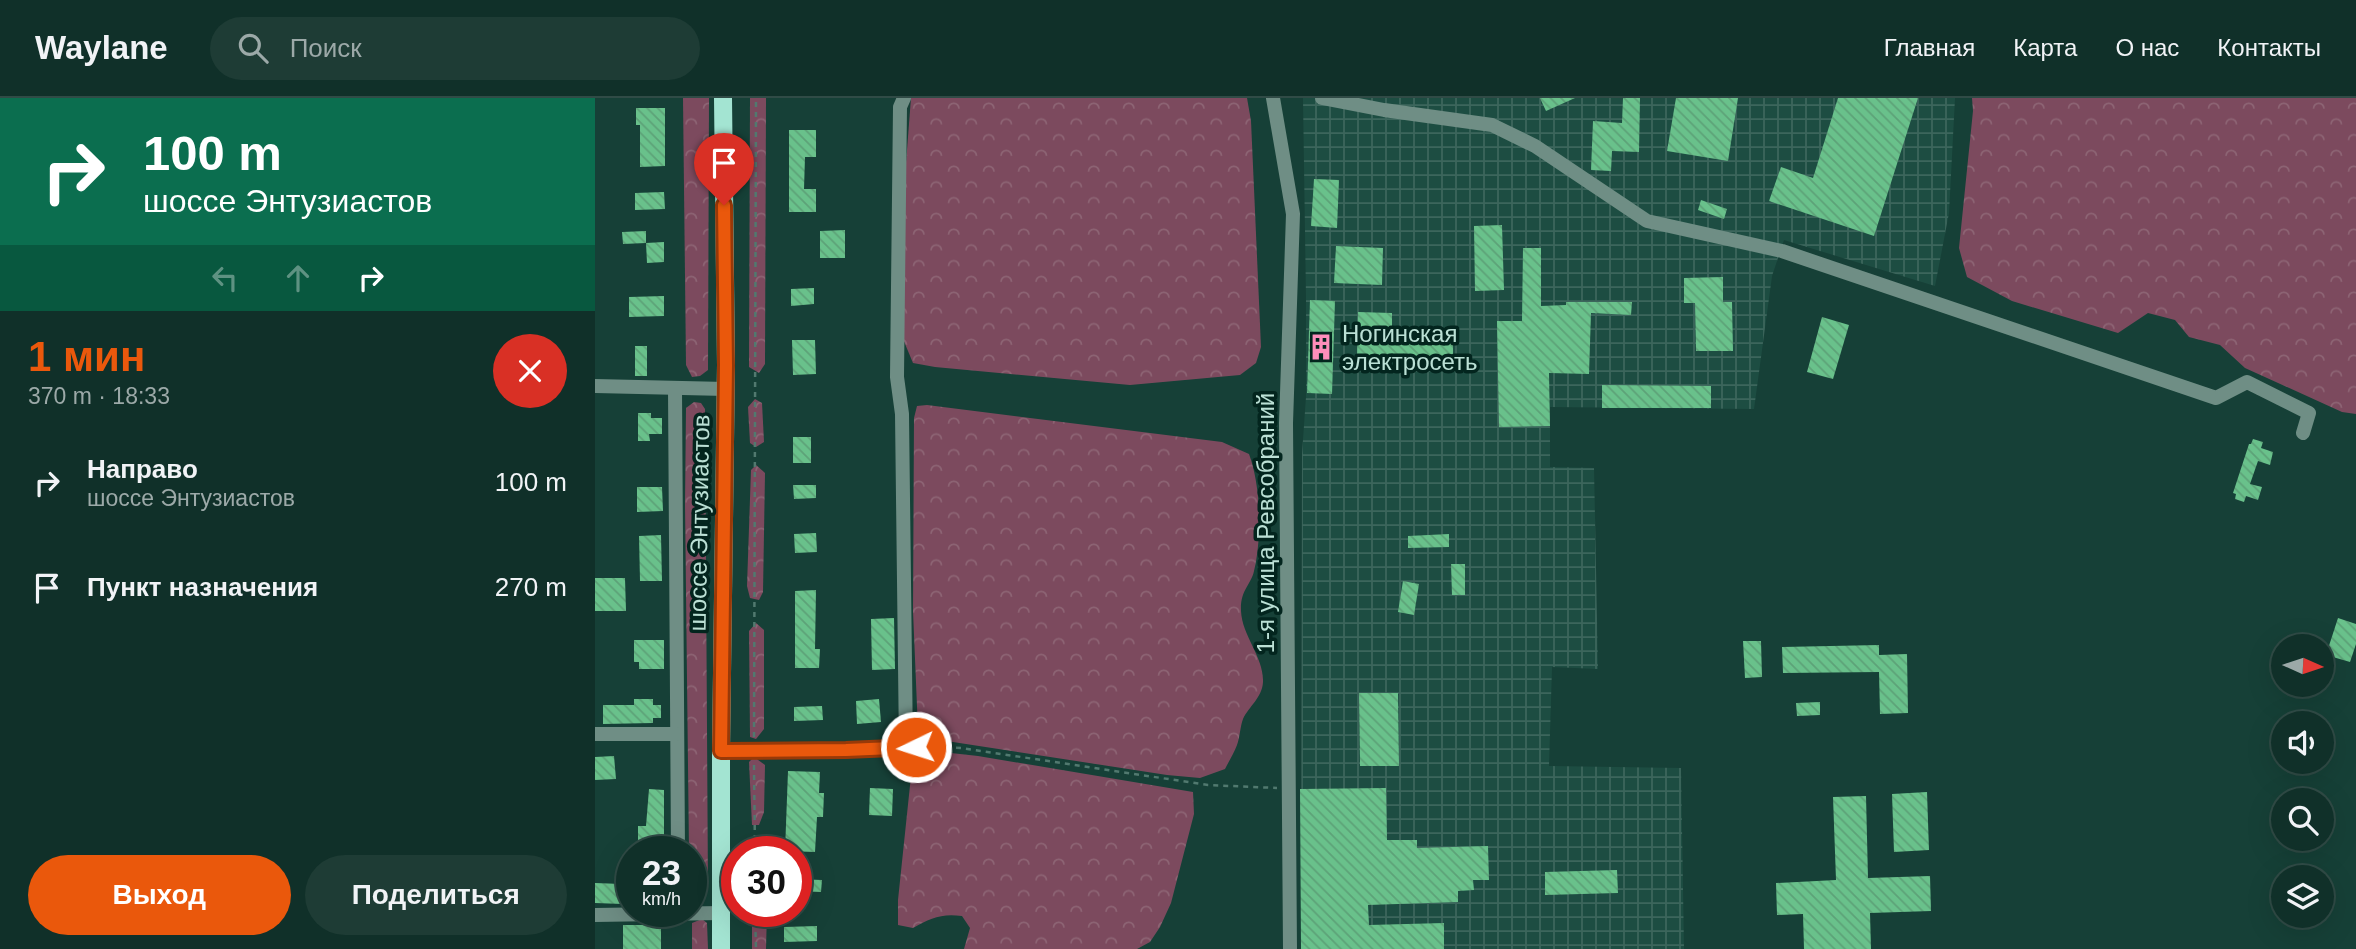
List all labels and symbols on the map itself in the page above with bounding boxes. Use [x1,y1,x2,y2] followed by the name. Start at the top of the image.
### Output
[694,133,754,205] pin
[1342,320,1478,375] place label: Ногинская электросеть
[1306,332,1336,362] building icon: Ногинская электросеть
[1252,393,1279,653] street label: 1-я улица Ревсобраний
[684,414,714,632] street label: шоссе Энтузиастов
[2271,634,2335,696] north arrow
[879,710,953,784] position arrow
[721,836,812,927] speed limit sign: 30

